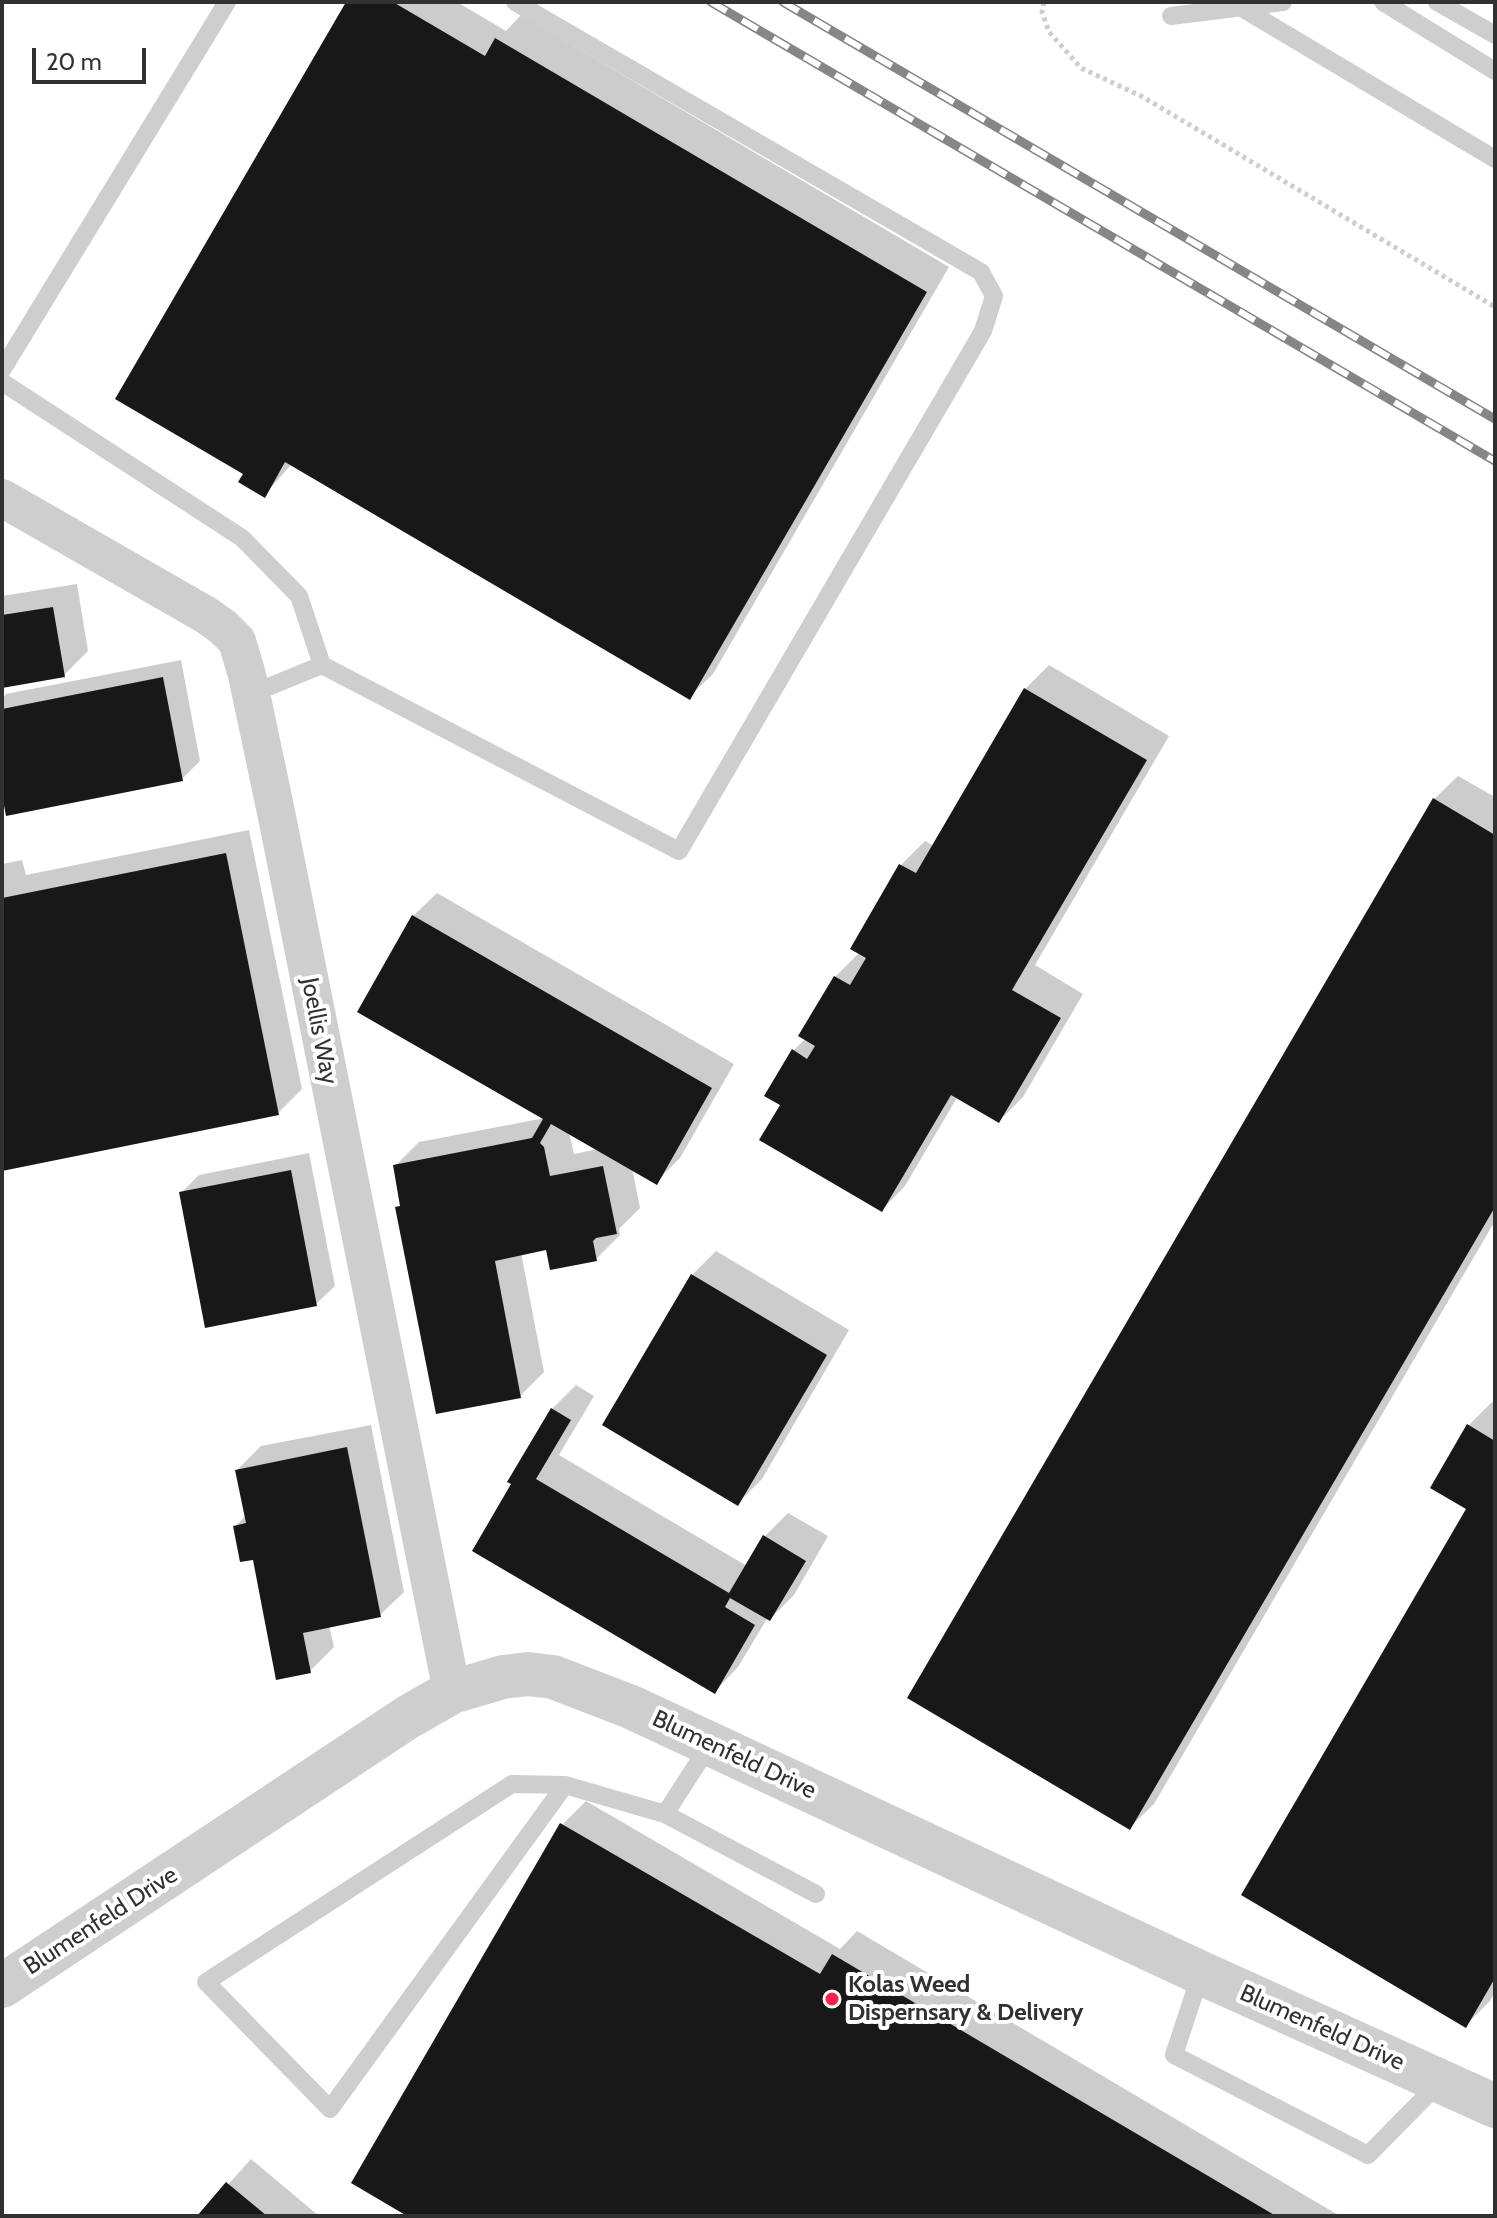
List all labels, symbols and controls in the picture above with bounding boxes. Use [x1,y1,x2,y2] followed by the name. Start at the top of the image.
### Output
[36,32,150,82] scale bar
[46,47,102,76] text: 20 m
[295,975,343,1087] street label: Joellis Way
[648,1705,820,1805] street label: Blumenfeld Drive
[19,1861,183,1981] street label: Blumenfeld Drive
[848,1971,1083,2027] place label: Kolas Weed Dispernsary & Delivery
[1235,1979,1409,2077] street label: Blumenfeld Drive
[823,1990,841,2008] marker: Kolas Weed Dispernsary & Delivery

